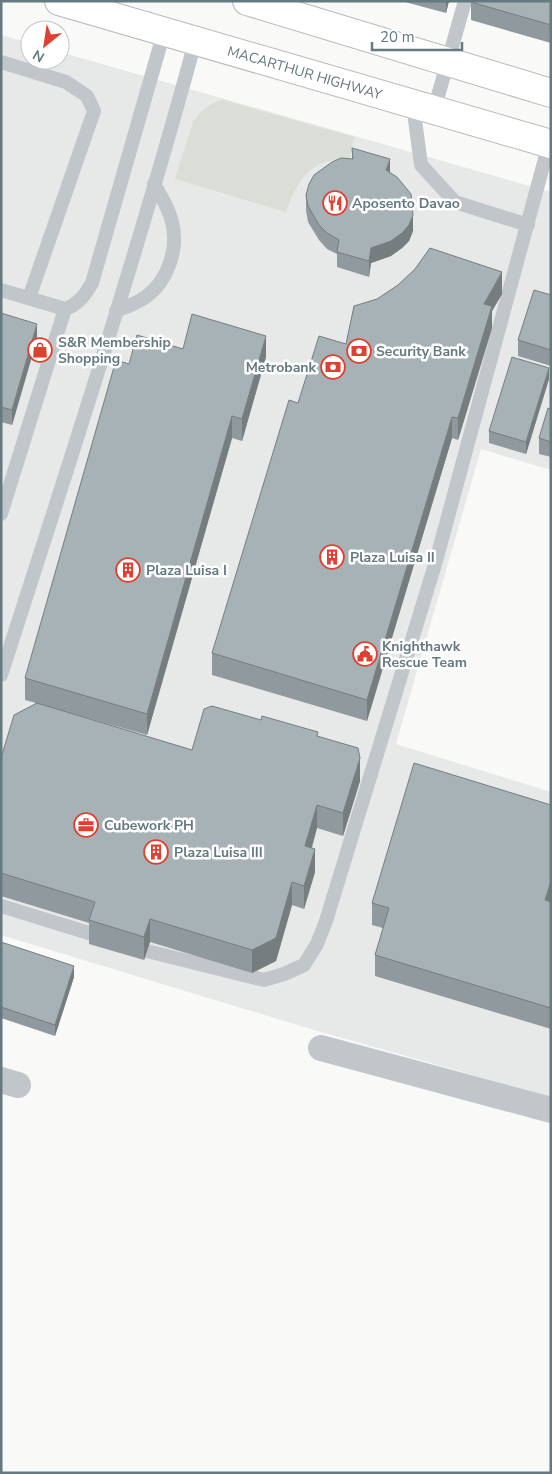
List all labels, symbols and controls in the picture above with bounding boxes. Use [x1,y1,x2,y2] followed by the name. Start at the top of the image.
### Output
[20,20,70,70] north arrow
[372,20,462,52] scale bar
[380,27,415,47] text: 20 m
[225,41,385,105] street label: MACARTHUR HIGHWAY
[29,45,48,67] text: N
[322,190,348,216] restaurant icon: Aposento Davao
[352,194,460,213] place label: Aposento Davao
[58,333,171,368] place label: S&R Membership Shopping
[27,337,53,363] shop icon: S&R Membership Shopping
[346,338,372,364] bank icon: Security Bank
[376,342,466,361] place label: Security Bank
[320,354,346,380] bank icon: Metrobank
[246,358,316,377] place label: Metrobank
[319,544,345,570] building icon: Plaza Luisa II
[350,548,435,567] place label: Plaza Luisa II
[115,557,141,583] building icon: Plaza Luisa I
[146,561,227,580] place label: Plaza Luisa I
[382,637,467,672] place label: Knighthawk Rescue Team
[352,641,378,667] public building icon: Knighthawk Rescue Team
[73,812,99,838] office icon: Cubework PH
[104,816,194,835] place label: Cubework PH
[143,839,169,865] building icon: Plaza Luisa III
[174,843,263,862] place label: Plaza Luisa III

